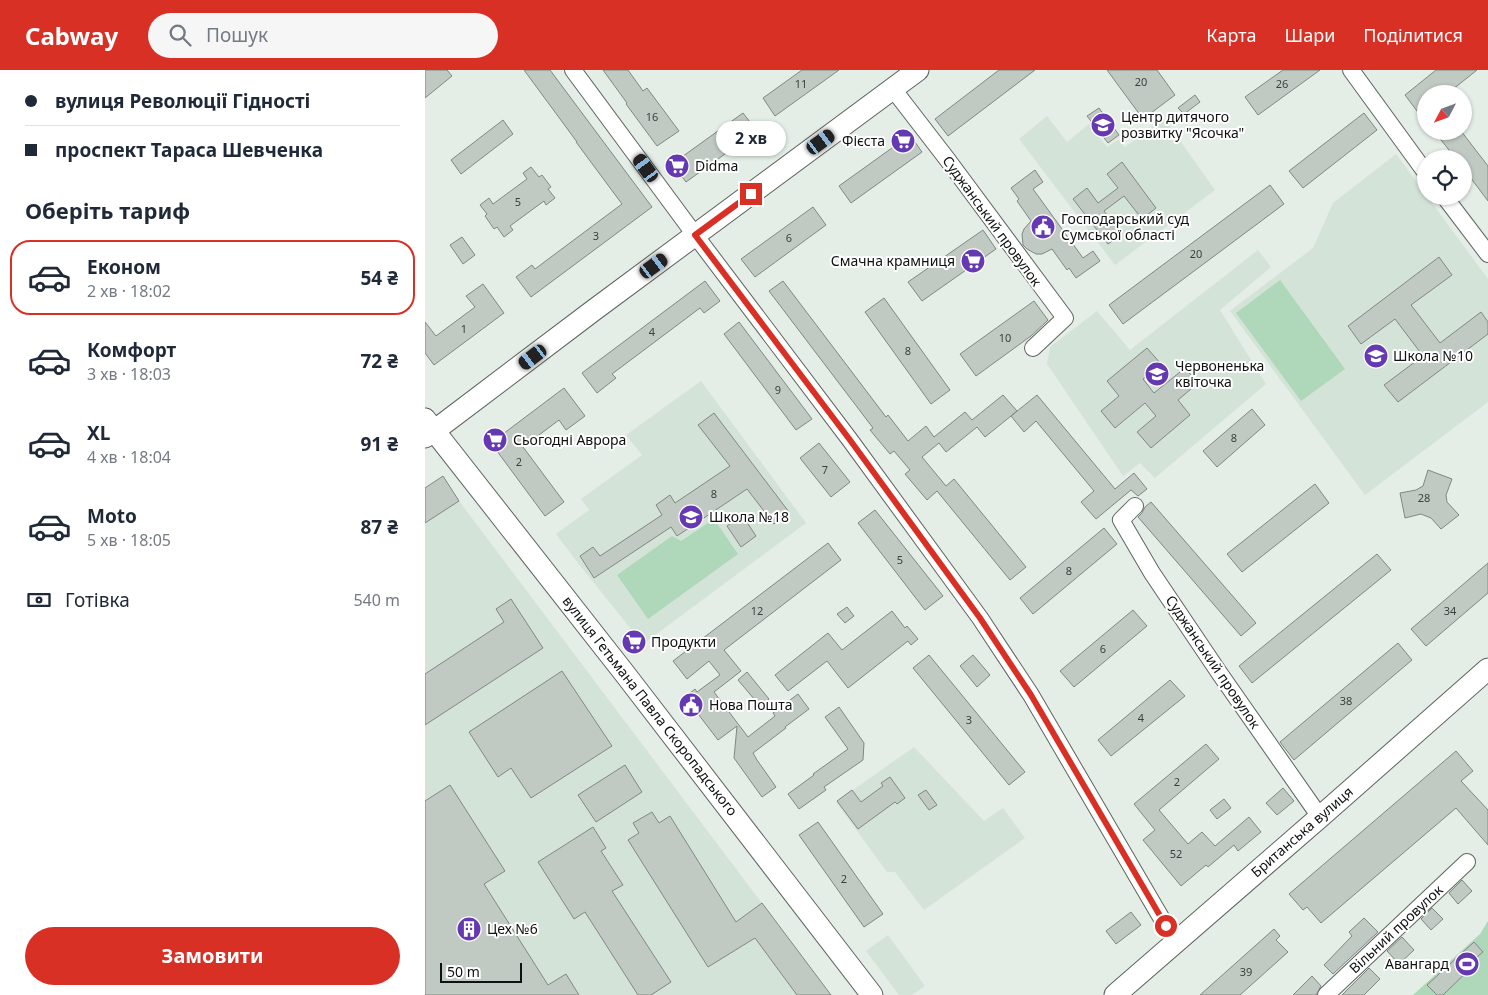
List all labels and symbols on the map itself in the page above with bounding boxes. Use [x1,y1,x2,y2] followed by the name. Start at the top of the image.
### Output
[1135,74,1147,89] house number: 20
[795,76,807,91] house number: 11
[1276,76,1288,91] house number: 26
[1417,85,1473,140] north arrow
[1121,107,1244,142] place label: Центр дитячого розвитку "Ясочка"
[646,109,658,124] house number: 16
[1090,112,1116,138] school or university icon: Центр дитячого розвитку "Ясочка"
[716,122,786,156] callout: 2 хв
[804,127,837,157] car
[890,128,916,154] supermarket icon: Фієста
[842,131,885,150] place label: Фієста
[631,151,660,185] car
[939,152,1047,290] street label: Суджанський провулок
[664,153,690,179] supermarket icon: Didma
[695,156,738,175] place label: Didma
[740,183,762,205] route end
[515,194,521,209] house number: 5
[1061,209,1190,244] place label: Господарський суд Сумської області
[1030,214,1056,240] public building icon: Господарський суд Сумської області
[593,228,599,243] house number: 3
[786,230,792,245] house number: 6
[1190,246,1202,261] house number: 20
[960,248,986,274] supermarket icon: Смачна крамниця
[637,251,670,281] car
[831,251,955,270] place label: Смачна крамниця
[461,321,467,336] house number: 1
[649,324,656,339] house number: 4
[999,330,1011,345] house number: 10
[516,342,549,372] car
[905,343,911,358] house number: 8
[1363,343,1389,369] school or university icon: Школа №10
[1393,346,1473,365] place label: Школа №10
[1175,356,1264,391] place label: Червоненька квіточка
[1144,361,1170,387] school or university icon: Червоненька квіточка
[775,382,781,397] house number: 9
[482,427,508,453] supermarket icon: Сьогодні Аврора
[513,430,626,449] place label: Сьогодні Аврора
[1231,430,1237,445] house number: 8
[516,454,522,469] house number: 2
[822,462,828,477] house number: 7
[711,486,717,501] house number: 8
[1418,490,1430,505] house number: 28
[678,504,704,530] school or university icon: Школа №18
[709,507,789,526] place label: Школа №18
[897,552,903,567] house number: 5
[1066,563,1072,578] house number: 8
[1162,591,1266,733] street label: Суджанський провулок
[559,592,742,820] street label: вулиця Гетьмана Павла Скоропадського
[751,603,763,618] house number: 12
[1444,603,1457,618] house number: 34
[621,629,647,655] supermarket icon: Продукти
[651,632,716,651] place label: Продукти
[1100,641,1106,656] house number: 6
[678,692,704,718] public building icon: Нова Пошта
[1340,693,1352,708] house number: 38
[709,695,792,714] place label: Нова Пошта
[1138,710,1145,725] house number: 4
[966,712,972,727] house number: 3
[1174,774,1180,789] house number: 2
[1247,782,1357,881] street label: Британська вулиця
[1170,846,1182,861] house number: 52
[841,871,847,886] house number: 2
[1345,880,1447,977] street label: Вільний провулок
[1155,915,1177,937] route start
[456,916,482,942] building icon: Цех №6
[487,919,538,938] place label: Цех №6
[1454,951,1480,977] sports icon: Авангард
[1385,954,1449,973] place label: Авангард
[440,960,523,983] scale bar
[1240,964,1252,979] house number: 39

